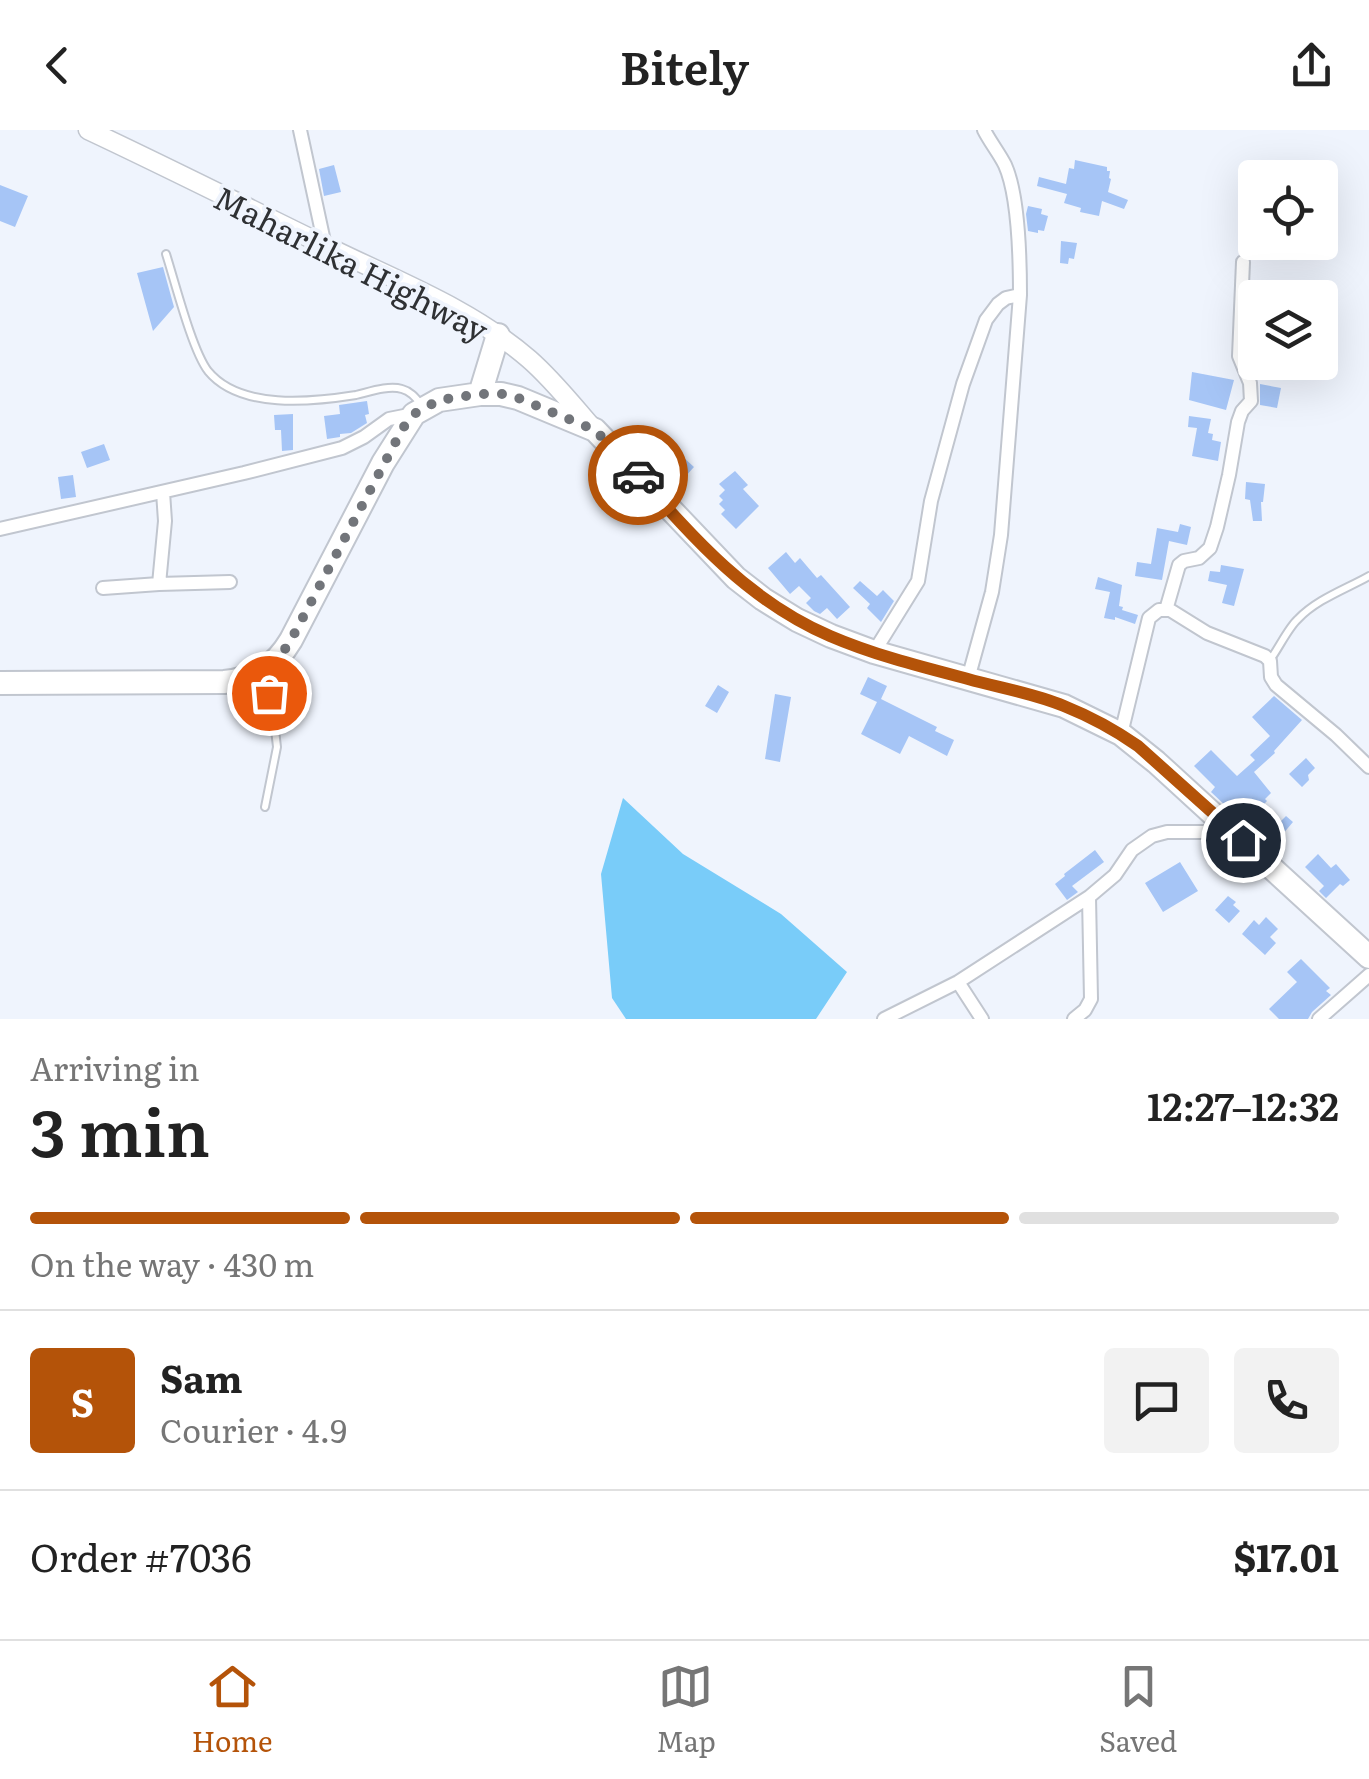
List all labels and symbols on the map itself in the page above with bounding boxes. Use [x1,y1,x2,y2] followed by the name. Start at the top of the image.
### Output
[207,172,498,352] street label: Maharlika Highway
[588,425,688,525] courier
[227,651,312,736] pin
[1201,798,1286,883] pin

